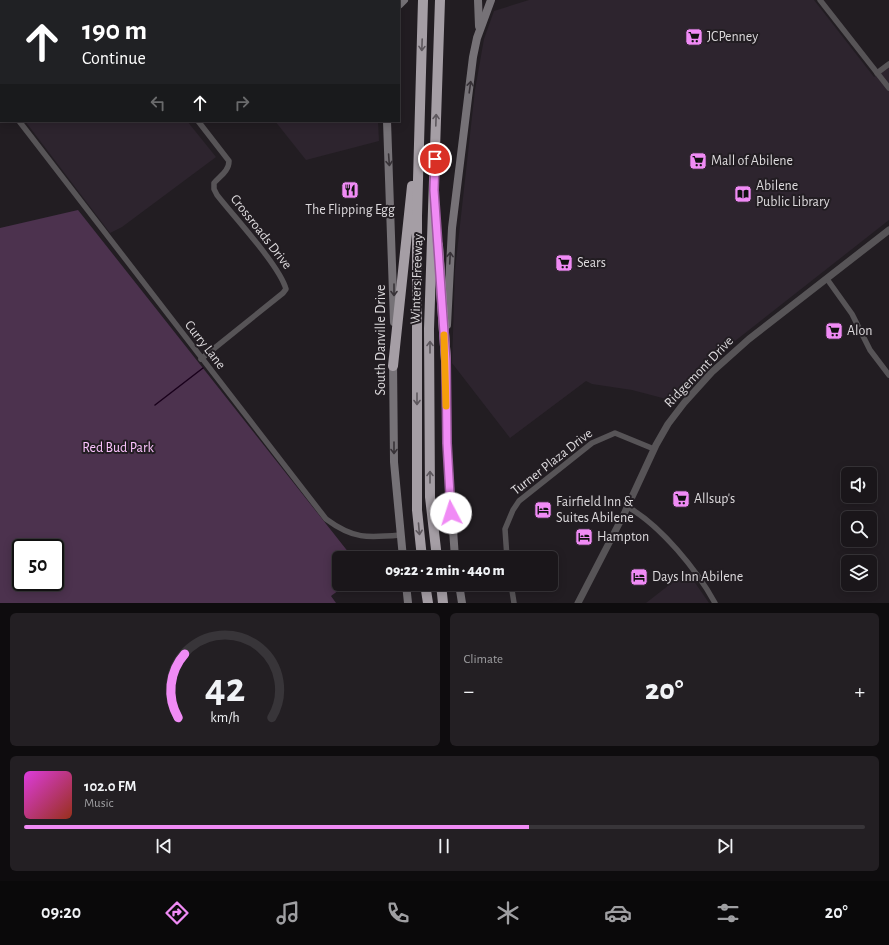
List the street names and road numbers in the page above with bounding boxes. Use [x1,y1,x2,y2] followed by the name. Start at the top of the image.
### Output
[228,192,294,272] street label: Crossroads Drive
[408,234,426,324] street label: Winters Freeway
[374,285,388,395] street label: South Danville Drive
[182,318,228,372] street label: Curry Lane
[662,334,736,410] street label: Ridgemont Drive
[509,426,595,498] street label: Turner Plaza Drive

